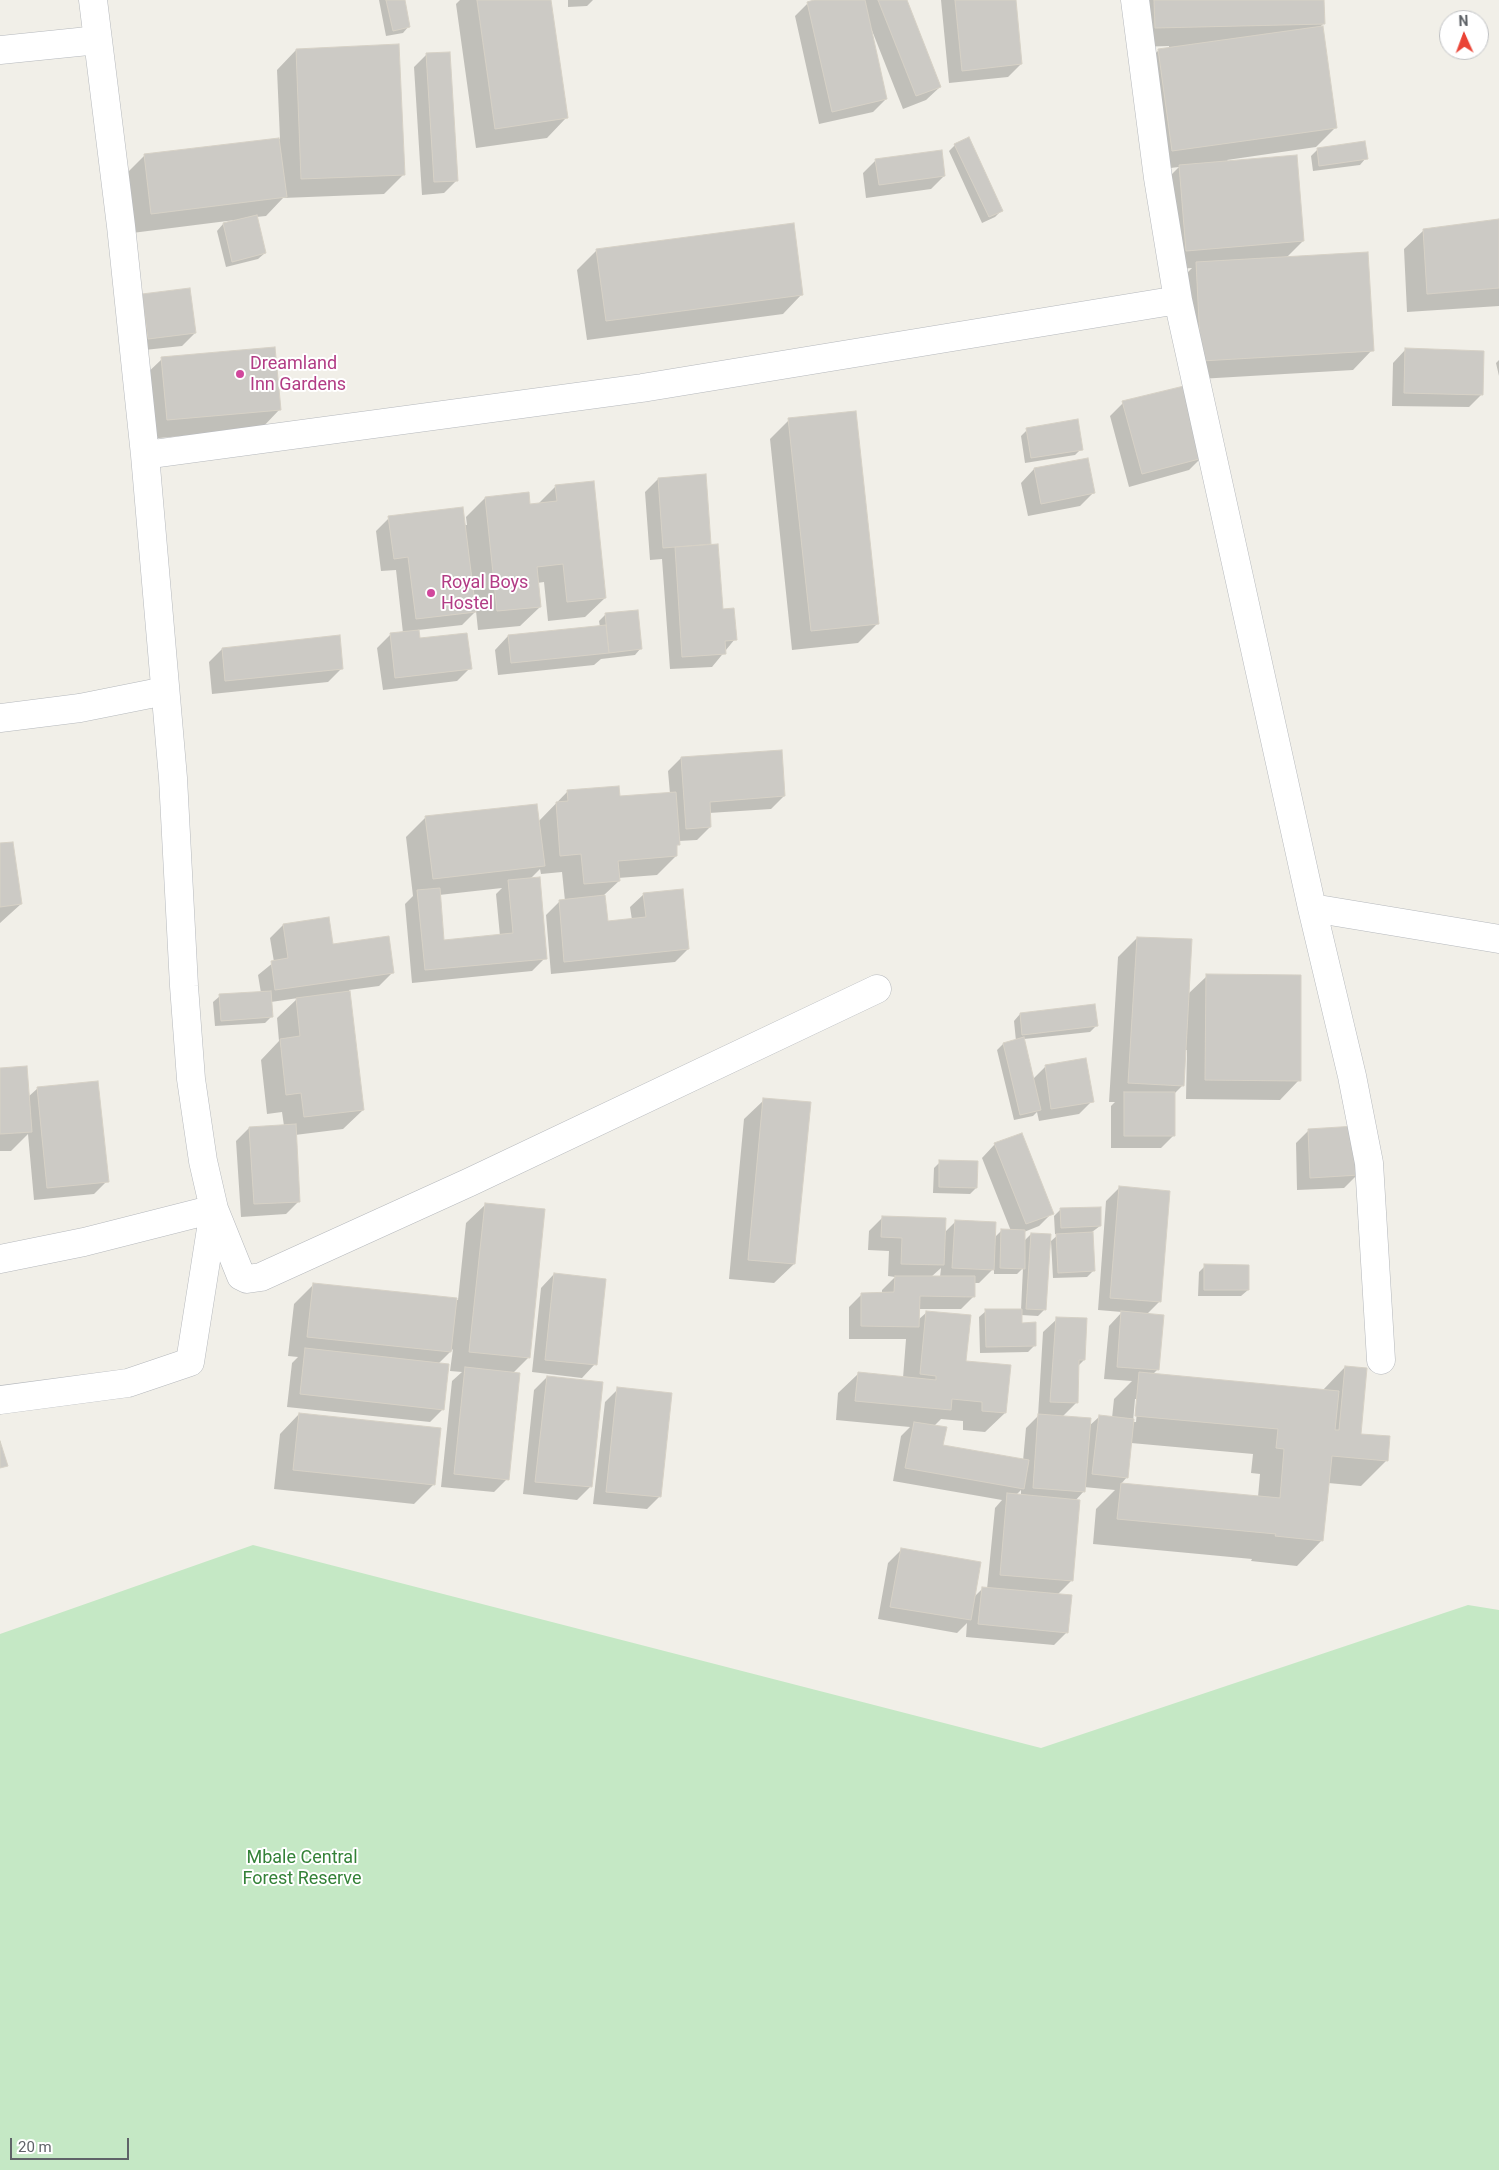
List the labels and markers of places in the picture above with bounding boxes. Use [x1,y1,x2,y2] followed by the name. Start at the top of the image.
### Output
[250,353,346,396] place label: Dreamland Inn Gardens
[234,368,246,380] marker: Dreamland Inn Gardens
[441,572,528,614] place label: Royal Boys Hostel
[425,587,437,599] marker: Royal Boys Hostel

